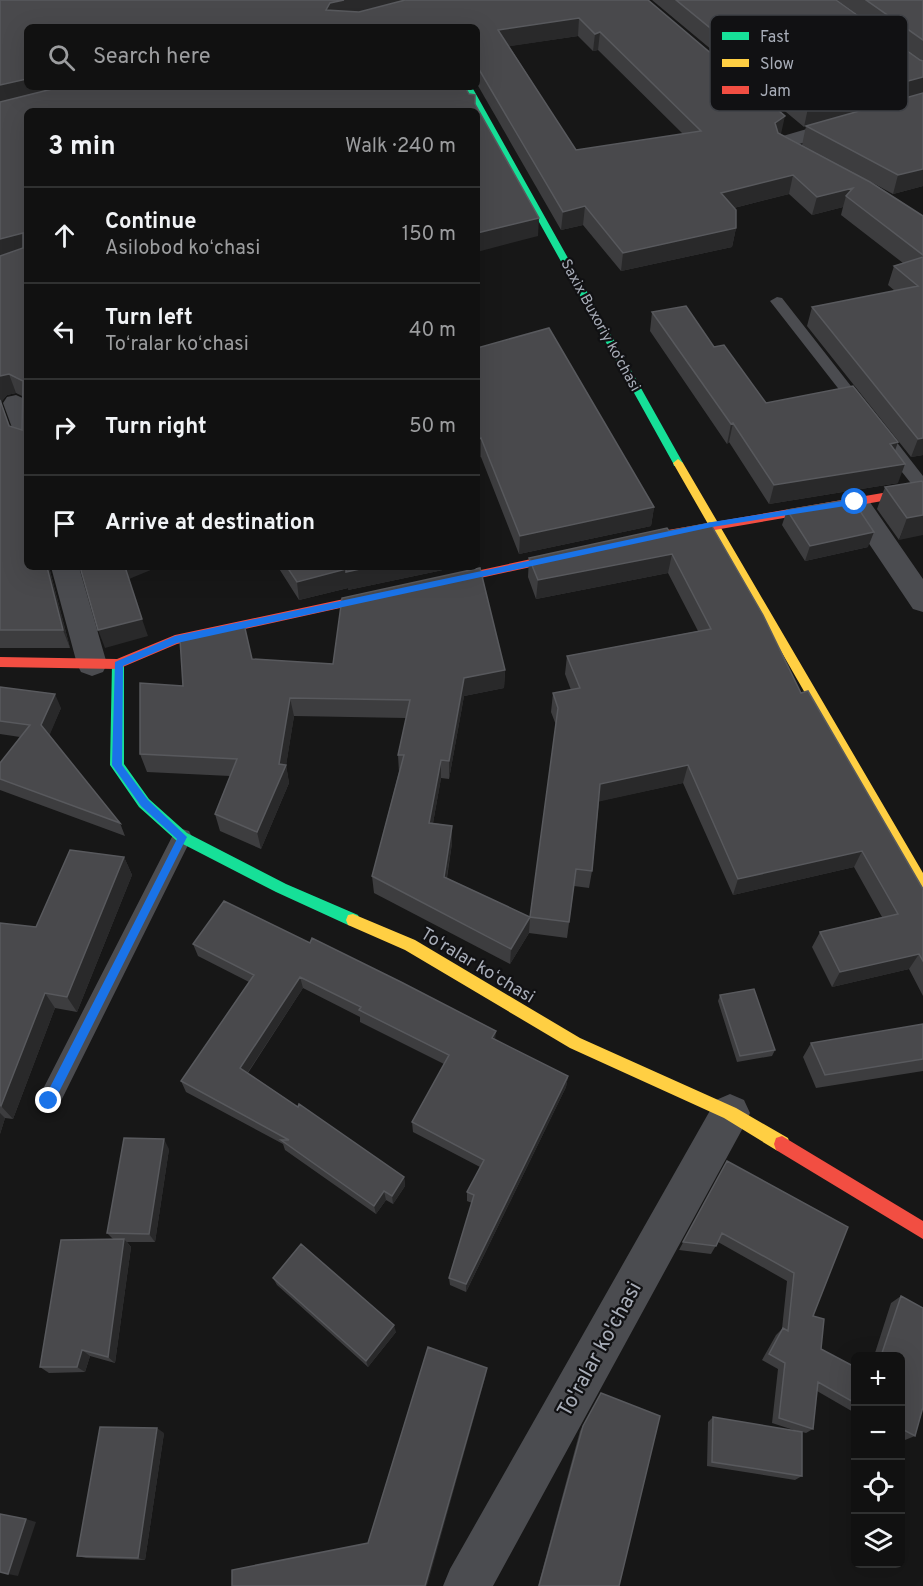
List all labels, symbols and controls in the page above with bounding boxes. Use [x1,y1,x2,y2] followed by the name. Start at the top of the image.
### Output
[710,15,908,111] legend
[24,24,480,90] search box
[760,28,790,48] text: Fast
[45,41,78,74] icon: search
[93,44,211,71] text: Search here
[760,55,794,75] text: Slow
[760,82,791,102] text: Jam
[48,131,116,164] text: 3 min
[345,134,456,160] text: Walk · 240 m
[105,209,196,236] text: Continue
[48,219,81,252] icon: ahead
[402,222,456,248] text: 150 m
[105,236,260,262] text: Asilobod koʻchasi
[555,256,644,395] street label: Saxix Buxoriy ko‘chasi
[105,305,193,332] text: Turn left
[48,315,81,348] icon: left
[409,318,456,344] text: 40 m
[105,332,249,358] text: Toʻralar koʻchasi
[48,411,81,444] icon: right
[105,414,207,441] text: Turn right
[409,414,456,440] text: 50 m
[841,488,867,514] route start
[48,507,81,540] icon: arrive
[105,510,315,537] text: Arrive at destination
[416,923,539,1009] street label: Toʻralar koʻchasi
[35,1087,61,1113] route end
[552,1277,649,1422] street label: To'ralar ko'chasi
[851,1352,905,1568] map controls
[851,1352,905,1406] button: +
[851,1406,905,1460] button: −
[851,1460,905,1514] button: locate
[851,1514,905,1568] button: layers

